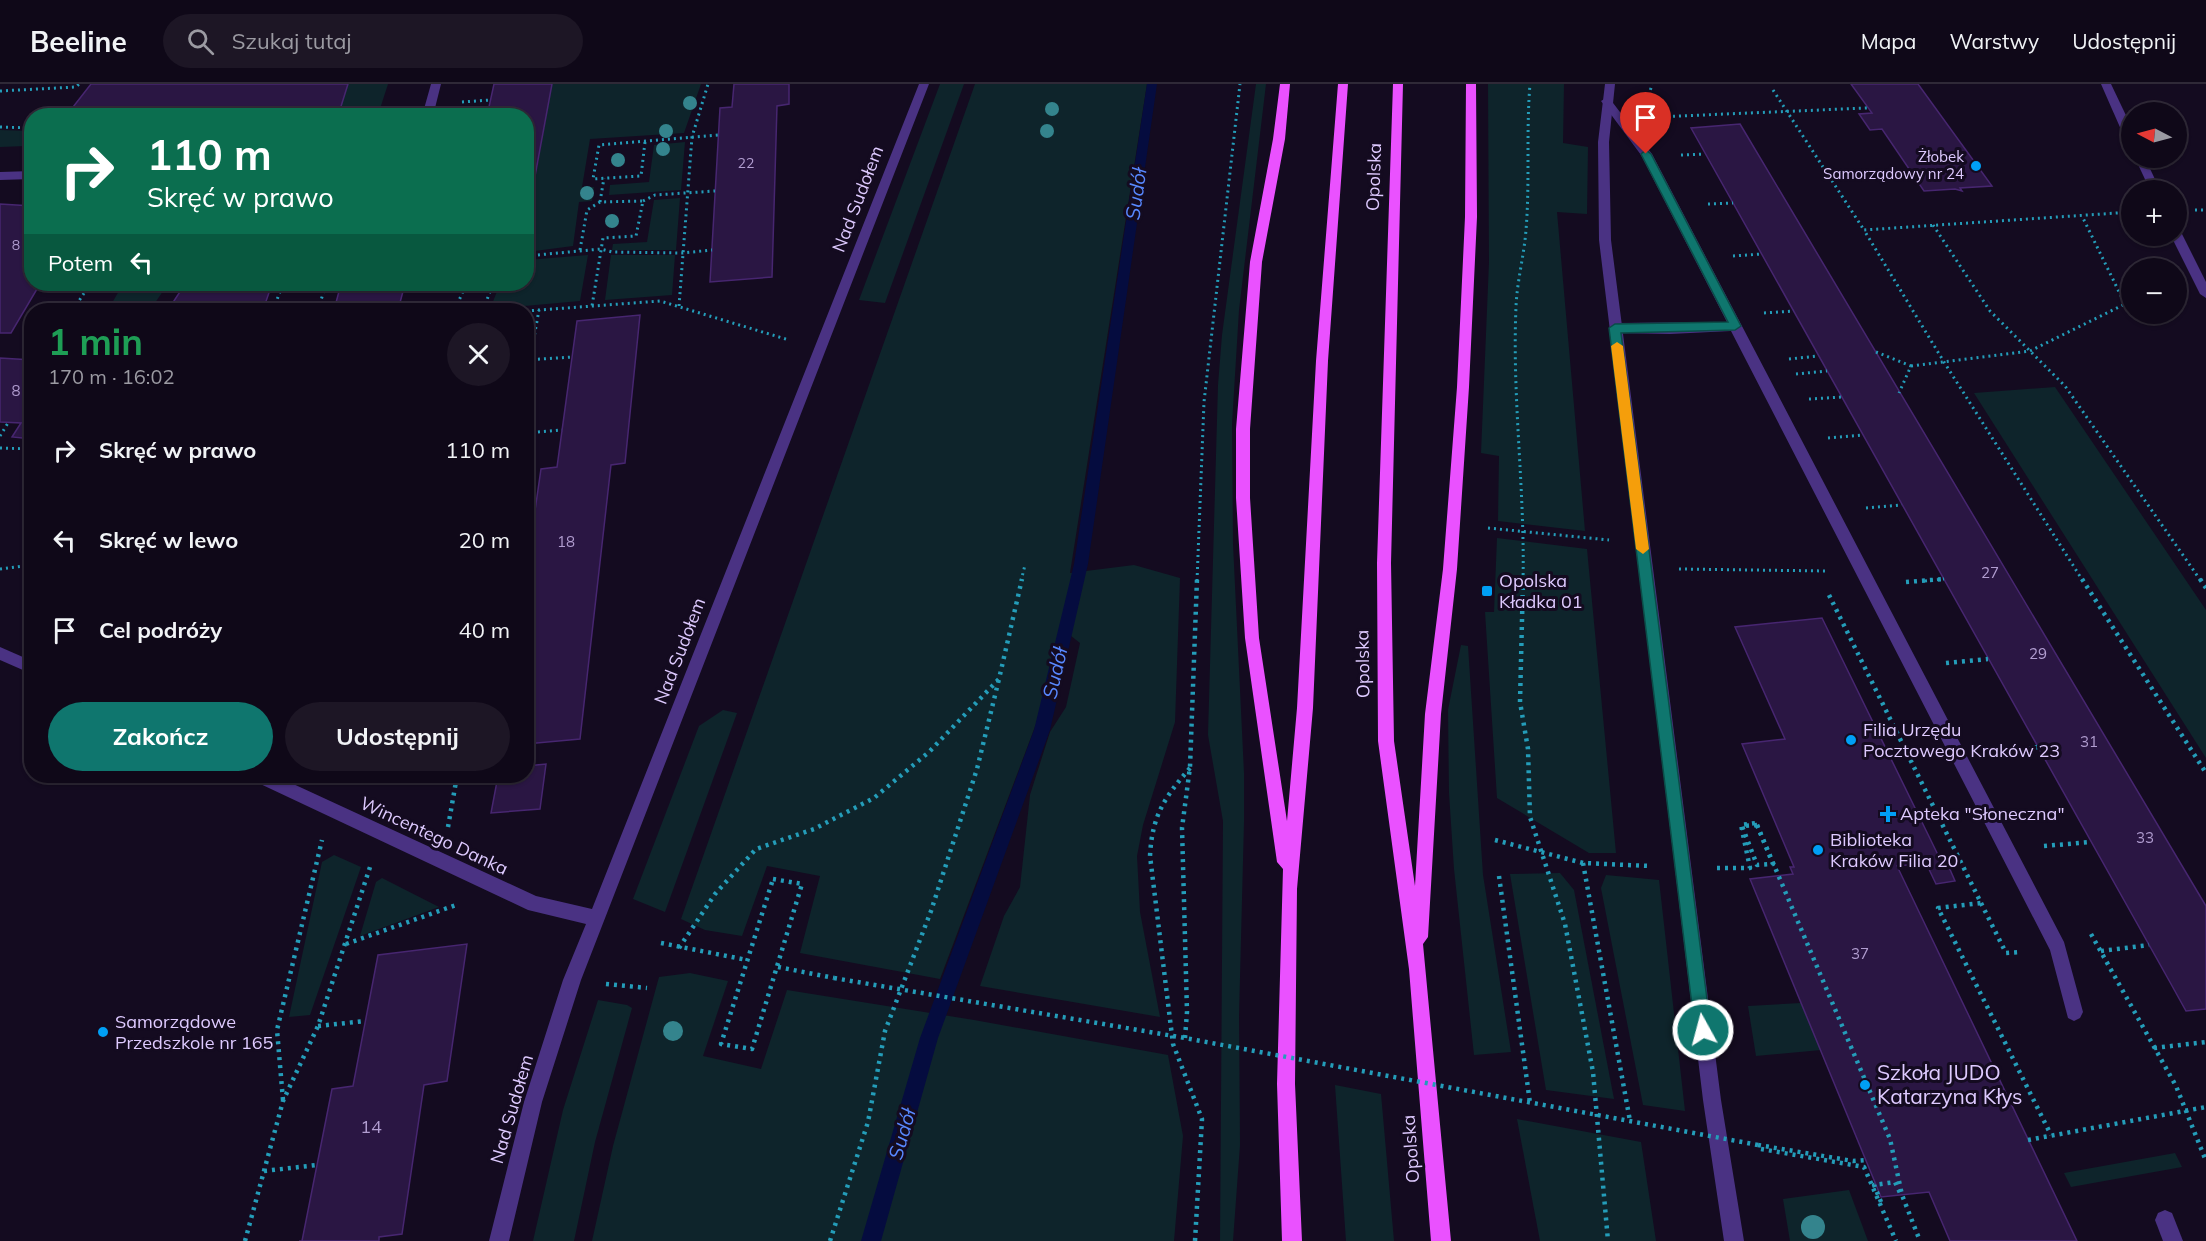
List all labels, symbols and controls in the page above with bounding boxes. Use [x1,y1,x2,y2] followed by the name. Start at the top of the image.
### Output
[163,14,583,68] search box
[30,24,127,59] text: Beeline
[184,25,217,58] icon: search
[232,27,352,55] text: Szukaj tutaj
[1861,28,1916,54] text: Mapa
[1949,28,2039,54] text: Warstwy
[2072,28,2176,54] text: Udostępnij
[1620,92,1671,154] pin
[1629,101,1662,134] icon: arrive
[2121,102,2187,168] north arrow
[2121,102,2187,324] map controls
[147,128,272,181] text: 110 m
[48,132,126,210] icon: right
[827,142,888,255] street label: Nad Sudołem
[1361,143,1386,211] street label: Opolska
[1823,147,1964,183] place label: Żłobek Samorządowy nr 24
[738,154,754,172] house number: 22
[1969,159,1983,173] marker: Żłobek Samorządowy nr 24
[1119,165,1152,222] water label: Sudół
[147,180,334,214] text: Skręć w prawo
[2121,180,2187,246] button: +
[12,236,20,254] house number: 8
[125,246,158,279] icon: left
[48,249,113,277] text: Potem
[2121,258,2187,324] button: −
[48,319,143,364] text: 1 min
[447,323,510,386] button: close
[48,364,174,389] text: 170 m · 16:02
[11,381,21,400] house number: 8
[48,434,81,467] icon: right
[99,436,256,464] text: Skręć w prawo
[445,436,510,464] text: 110 m
[48,524,81,557] icon: left
[99,526,238,554] text: Skręć w lewo
[459,526,510,554] text: 20 m
[557,532,575,551] house number: 18
[1981,563,1999,582] house number: 27
[1499,569,1583,613] place label: Opolska Kładka 01
[1480,584,1494,598] marker: Opolska Kładka 01
[649,594,710,707] street label: Nad Sudołem
[48,614,81,647] icon: arrive
[99,616,222,644] text: Cel podróży
[459,616,510,644] text: 40 m
[1350,630,1375,698] street label: Opolska
[1036,643,1073,701] water label: Sudół
[2029,644,2047,663] house number: 29
[48,702,273,771] button: Zakończ
[285,702,510,771] button: Udostępnij
[1863,718,2060,762] place label: Filia Urzędu Pocztowego Kraków 23
[2080,732,2098,751] house number: 31
[1844,733,1858,747] marker: Filia Urzędu Pocztowego Kraków 23
[357,791,512,880] street label: Wincentego Danka
[1900,802,2064,825] place label: Apteka "Słoneczna"
[1881,807,1895,821] marker: Apteka "Słoneczna"
[1830,828,1958,872] place label: Biblioteka Kraków Filia 20
[2136,828,2154,847] house number: 33
[1811,843,1825,857] marker: Biblioteka Kraków Filia 20
[1851,944,1869,963] house number: 37
[1671,998,1735,1062] position arrow
[115,1010,274,1054] place label: Samorządowe Przedszkole nr 165
[96,1025,110,1039] marker: Samorządowe Przedszkole nr 165
[485,1052,538,1166] street label: Nad Sudołem
[1877,1059,2023,1109] place label: Szkoła JUDO Katarzyna Kłys
[1858,1078,1872,1092] marker: Szkoła JUDO Katarzyna Kłys
[882,1104,921,1162] water label: Sudół
[1397,1114,1424,1184] street label: Opolska
[360,1115,382,1138] house number: 14

